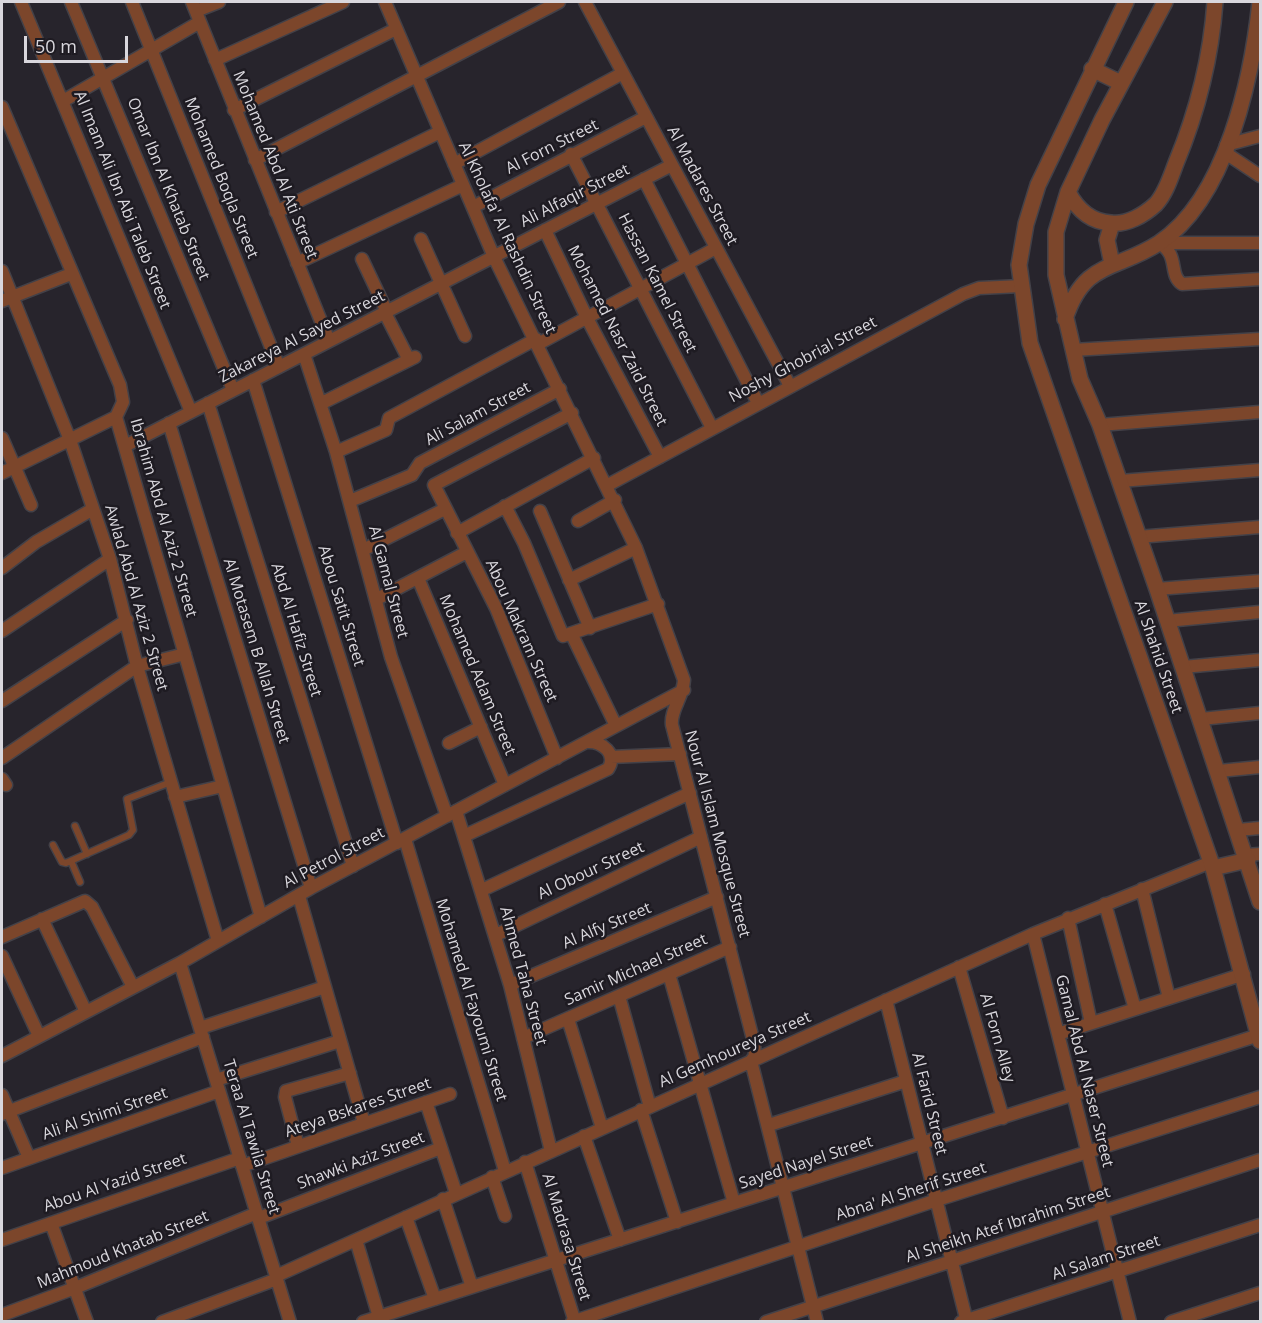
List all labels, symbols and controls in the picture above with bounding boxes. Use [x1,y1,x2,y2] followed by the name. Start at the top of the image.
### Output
[27,24,130,62] scale bar
[35,34,77,58] text: 50 m
[228,68,322,262] street label: Mohamed Abd Al Ati Street
[69,88,175,312] street label: Al Imam Ali Ibn Abi Taleb Street
[123,95,213,283] street label: Omar Ibn Al Khatab Street
[180,95,262,261] street label: Mohamed Boqla Street
[502,115,602,179] street label: Al Forn Street
[662,123,742,249] street label: Al Madares Street
[454,139,560,337] street label: Al Kholafa' Al Rashdin Street
[517,160,633,232] street label: Ali Alfaqir Street
[613,210,701,356] street label: Hassan Kamel Street
[563,242,671,430] street label: Mohamed Nasr Zaid Street
[216,287,388,387] street label: Zakareya Al Sayed Street
[726,313,880,407] street label: Noshy Ghobrial Street
[422,378,534,450] street label: Ali Salam Street
[125,416,201,620] street label: Ibrahim Abd Al Aziz 2 Street
[100,503,172,693] street label: Awlad Abd Al Aziz 2 Street
[364,524,412,640] street label: Al Gamal Street
[313,543,369,669] street label: Abou Satit Street
[219,556,293,746] street label: Al Motasem B Allah Street
[481,557,561,705] street label: Abou Makram Street
[267,561,325,699] street label: Abd Al Hafiz Street
[434,592,520,758] street label: Mohamed Adam Street
[1130,598,1186,716] street label: Al Shahid Street
[680,728,754,940] street label: Nour Al Islam Mosque Street
[280,823,388,893] street label: Al Petrol Street
[535,838,647,904] street label: Al Obour Street
[431,896,511,1104] street label: Mohamed Al Fayoumi Street
[560,899,654,953] street label: Al Alfy Street
[495,904,551,1048] street label: Ahmed Taha Street
[562,930,710,1010] street label: Samir Michael Street
[1051,973,1117,1169] street label: Gamal Abd Al Naser Street
[975,991,1019,1085] street label: Al Forn Alley
[656,1008,814,1092] street label: Al Gemhoureya Street
[907,1051,951,1157] street label: Al Farid Street
[218,1057,284,1217] street label: Teraa Al Tawila Street
[282,1074,434,1142] street label: Ateya Bskares Street
[40,1084,170,1144] street label: Ali Al Shimi Street
[295,1128,427,1194] street label: Shawki Aziz Street
[737,1132,875,1194] street label: Sayed Nayel Street
[41,1150,189,1216] street label: Abou Al Yazid Street
[833,1159,989,1225] street label: Abna' Al Sherif Street
[537,1171,595,1303] street label: Al Madrasa Street
[903,1183,1113,1267] street label: Al Sheikh Atef Ibrahim Street
[35,1207,211,1293] street label: Mahmoud Khatab Street
[1050,1231,1162,1285] street label: Al Salam Street

